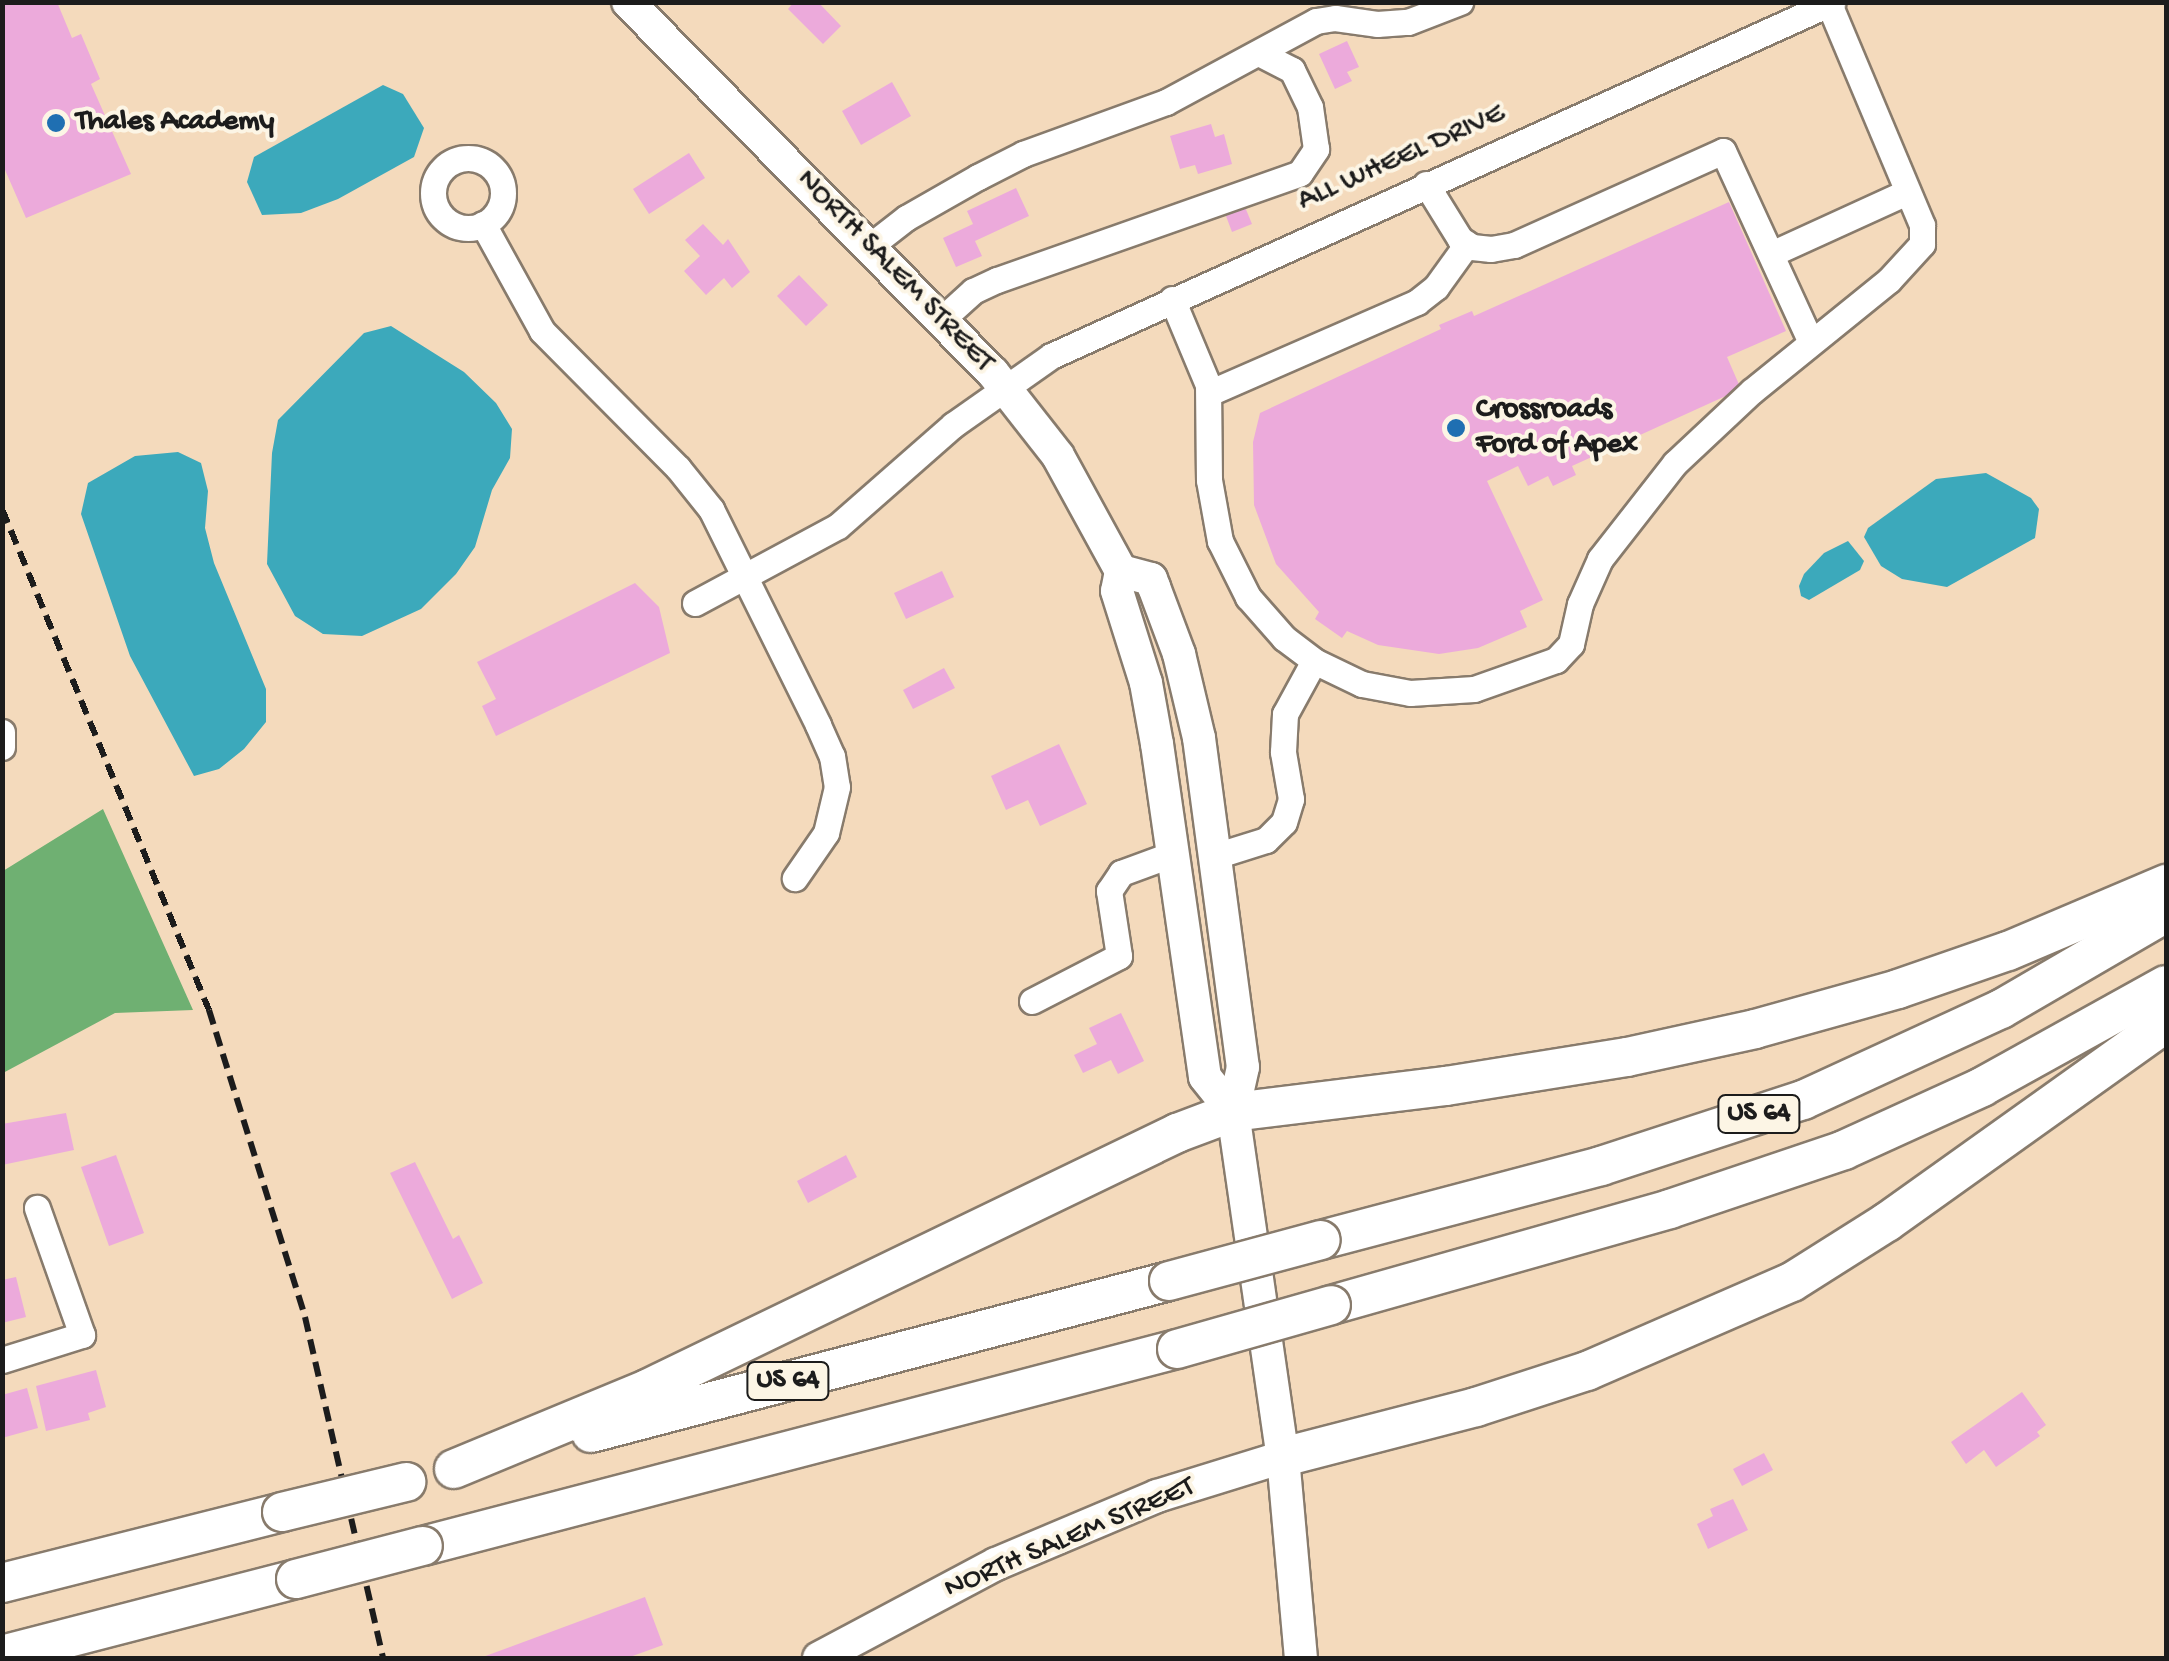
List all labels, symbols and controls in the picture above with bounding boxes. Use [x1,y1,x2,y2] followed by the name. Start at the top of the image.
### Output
[1293,97,1511,221] street label: ALL WHEEL DRIVE
[76,105,274,141] place label: Thales Academy
[45,112,67,134] marker: Thales Academy
[788,163,1000,381] street label: NORTH SALEM STREET
[1476,393,1638,464] place label: Crossroads Ford of Apex
[1445,417,1467,439] marker: Crossroads Ford of Apex
[1716,1091,1802,1137] road number: US 64
[746,1358,830,1404] road number: US 64
[939,1470,1201,1608] street label: NORTH SALEM STREET

